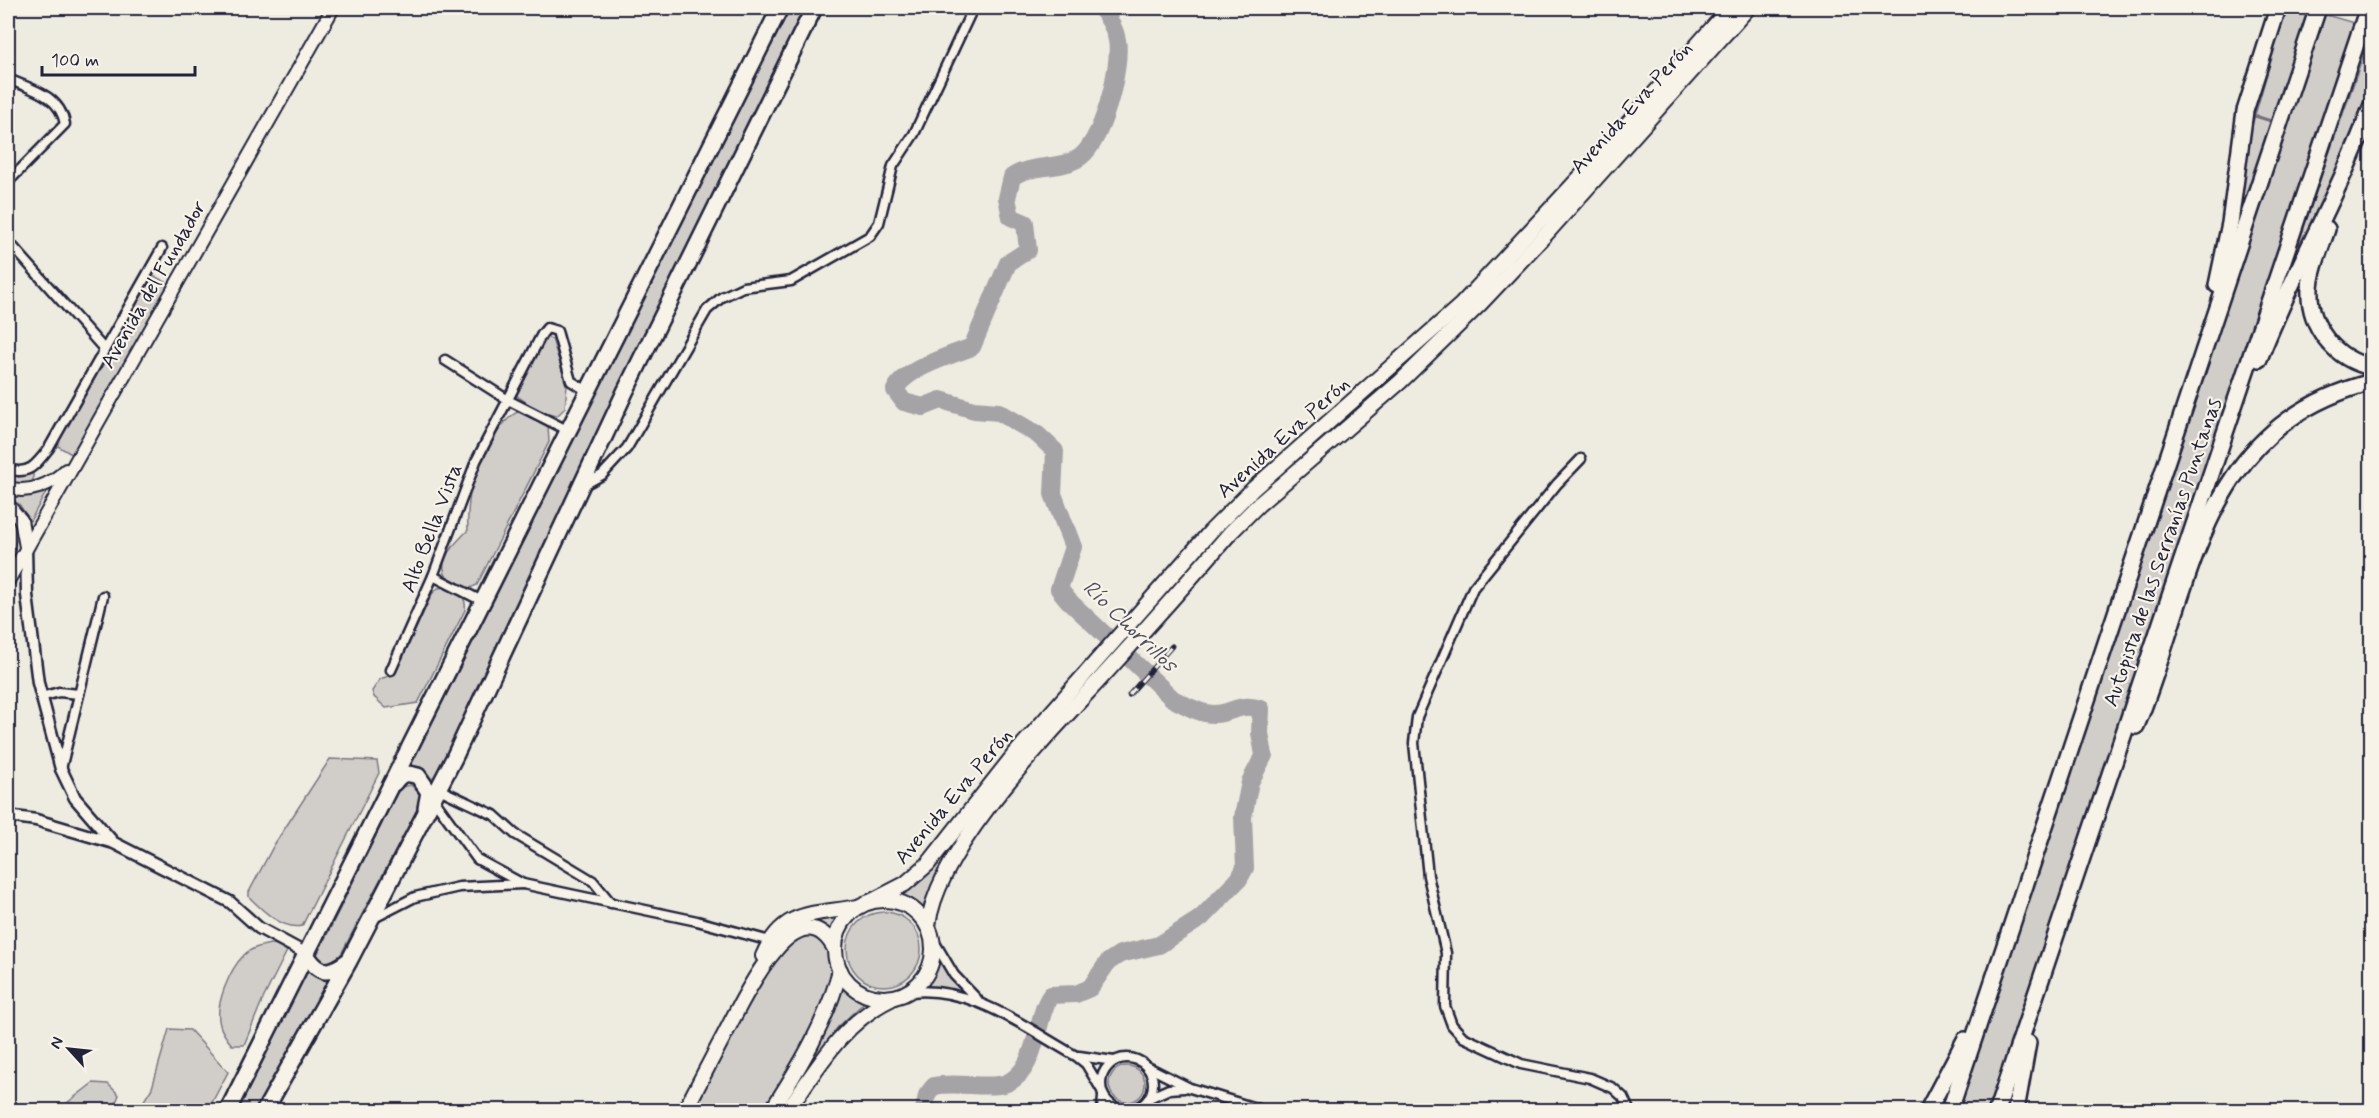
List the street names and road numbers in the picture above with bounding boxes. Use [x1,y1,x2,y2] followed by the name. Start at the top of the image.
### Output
[1564,35,1699,180] street label: Avenida Eva Perón
[94,195,214,374] street label: Avenida del Fundador
[1211,370,1356,505] street label: Avenida Eva Perón
[2097,394,2229,710] street label: Autopista de las Serranías Puntanas
[394,460,469,597] street label: Alto Bella Vista
[888,723,1019,871] street label: Avenida Eva Perón

